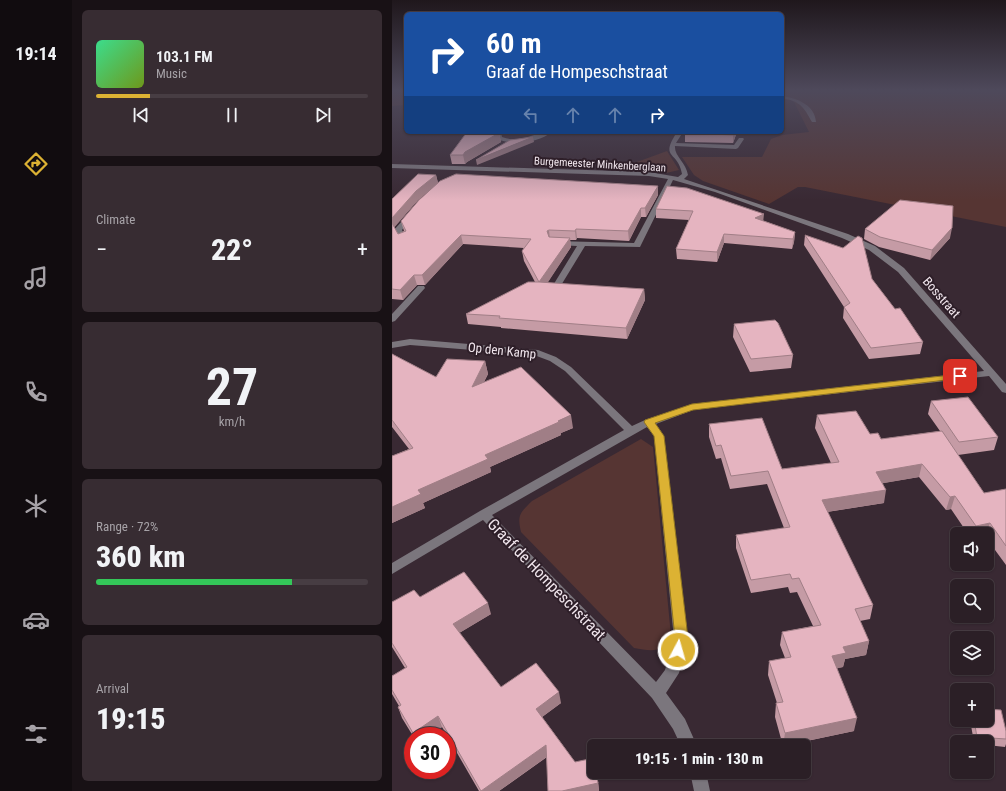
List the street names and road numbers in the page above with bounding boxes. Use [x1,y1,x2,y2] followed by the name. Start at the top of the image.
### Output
[534,155,666,174] street label: Burgemeester Minkenberglaan
[920,274,964,321] street label: Bosstraat
[467,339,537,362] street label: Op den Kamp
[484,515,610,644] street label: Graaf de Hompeschstraat

